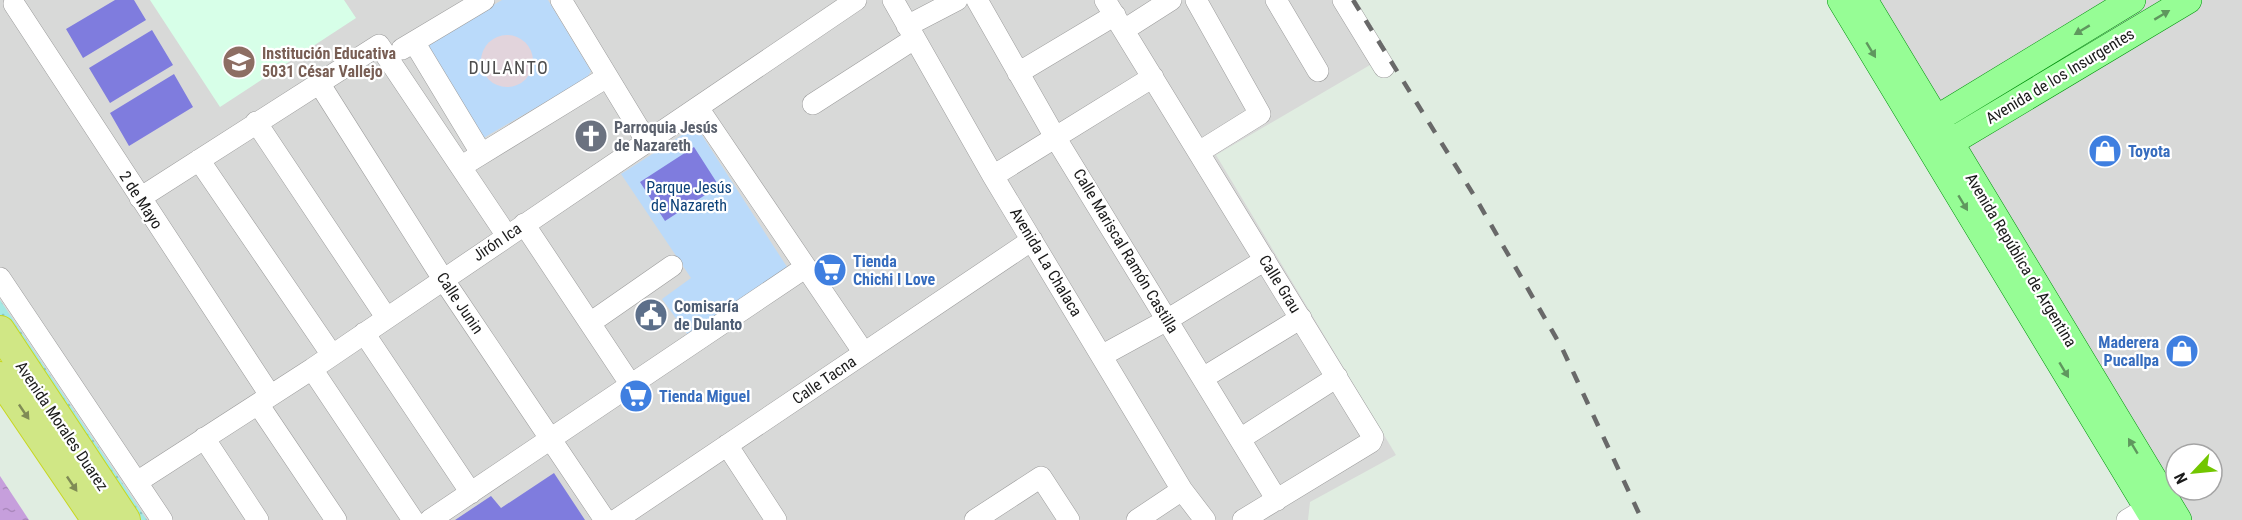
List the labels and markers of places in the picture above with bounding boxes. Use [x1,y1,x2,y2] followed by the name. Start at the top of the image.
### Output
[221,44,257,80] school or university icon: Institución Educativa 5031 César Vallejo
[262,44,396,81] place label: Institución Educativa 5031 César Vallejo
[573,118,609,154] church icon: Parroquia Jesús de Nazareth
[614,118,718,155] place label: Parroquia Jesús de Nazareth
[2087,133,2123,169] shop icon: Toyota
[2128,142,2171,161] place label: Toyota
[812,252,848,288] supermarket icon: Tienda Chichi I Love
[853,252,936,289] place label: Tienda Chichi I Love
[633,297,669,333] public building icon: Comisaría de Dulanto
[674,297,742,334] place label: Comisaría de Dulanto
[2098,333,2159,370] place label: Maderera Pucallpa
[2164,333,2200,369] shop icon: Maderera Pucallpa
[618,378,654,414] supermarket icon: Tienda Miguel
[659,387,750,406] place label: Tienda Miguel

